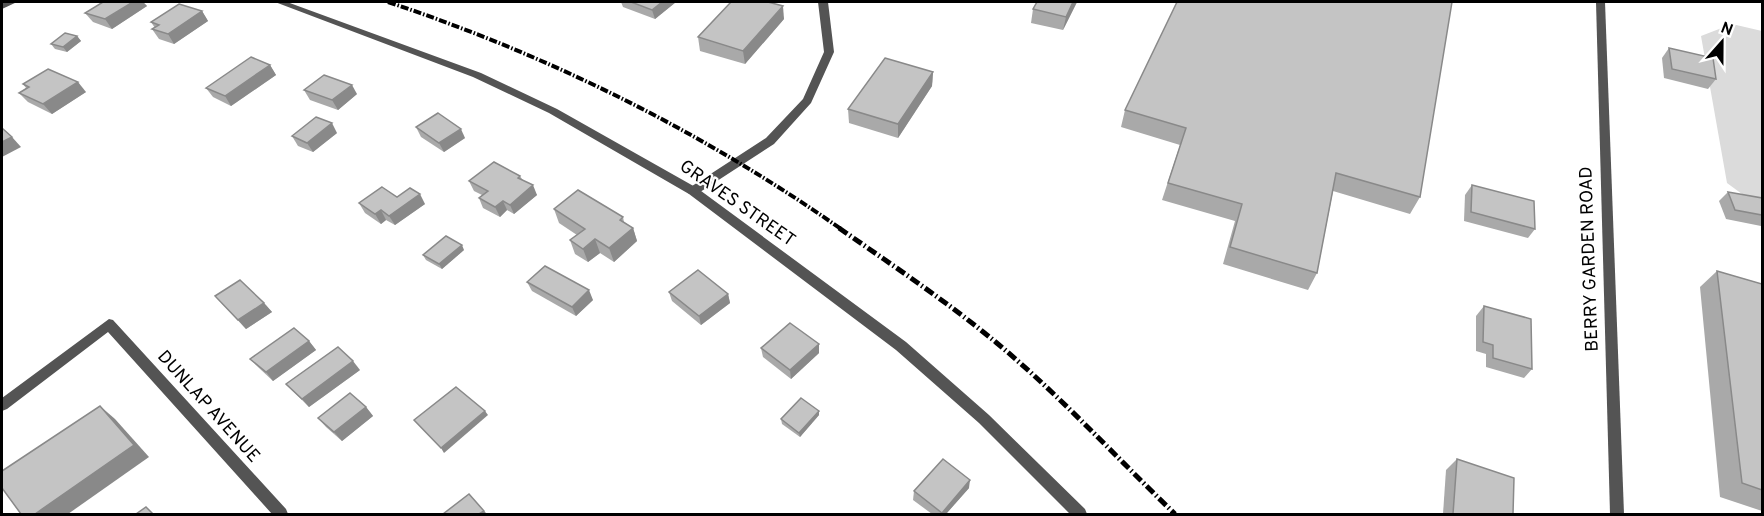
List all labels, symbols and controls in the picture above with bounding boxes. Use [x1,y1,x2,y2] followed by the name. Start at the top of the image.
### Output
[1692,12,1752,72] north arrow
[1718,18,1736,41] text: N
[675,156,799,252] street label: GRAVES STREET
[1575,166,1605,352] street label: BERRY GARDEN ROAD
[152,346,264,468] street label: DUNLAP AVENUE

